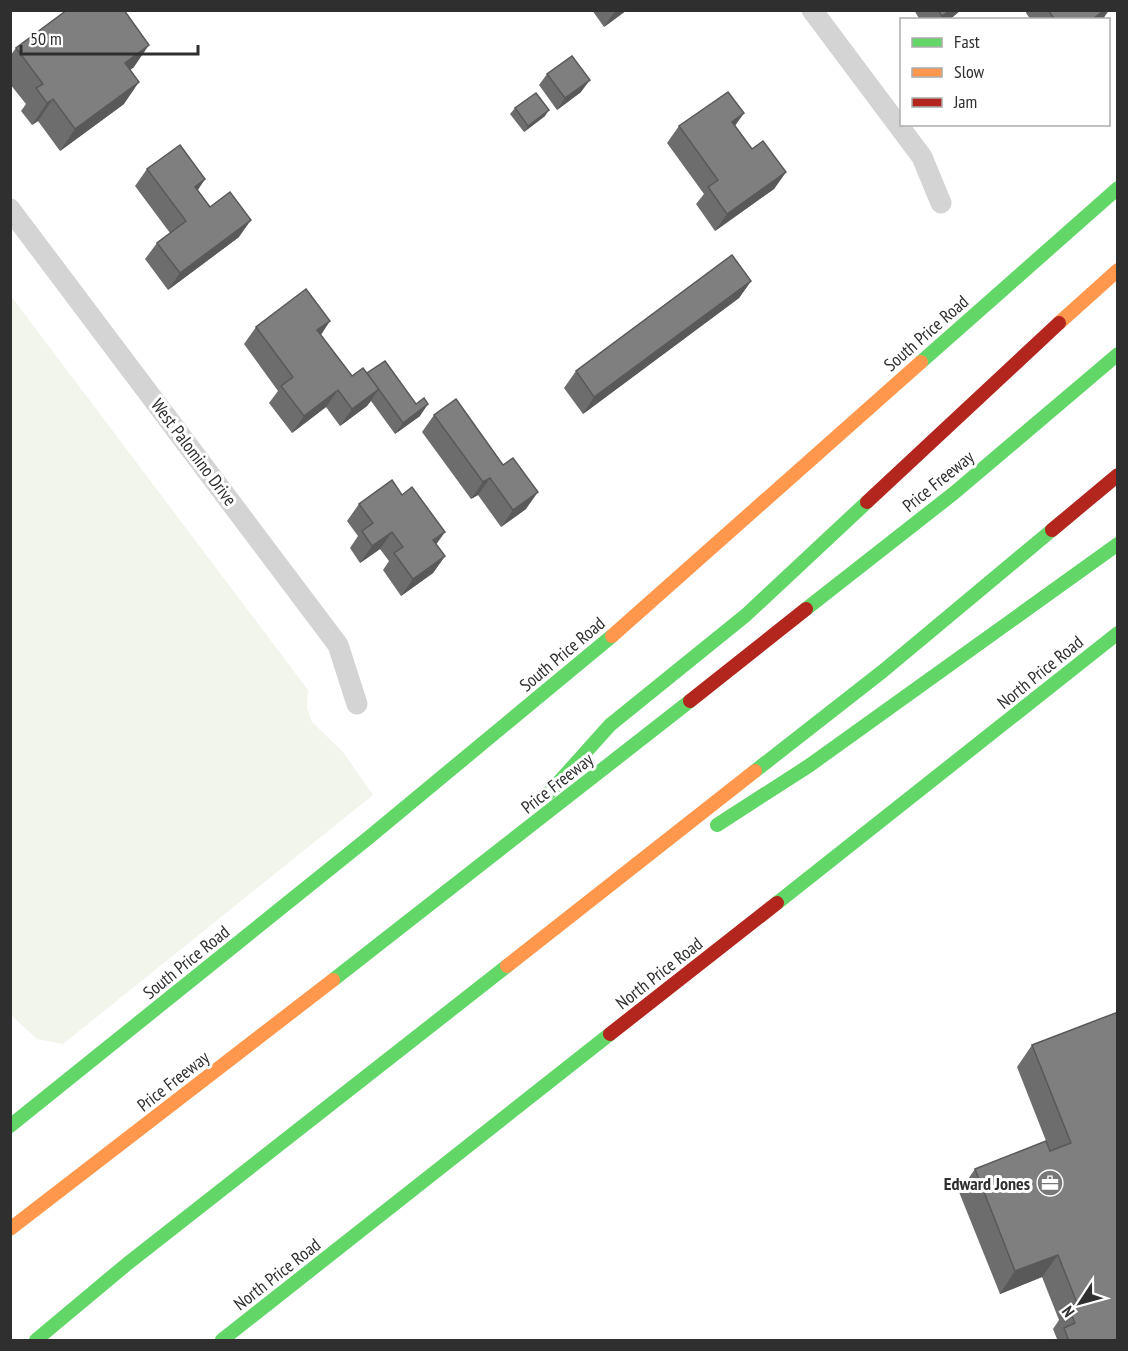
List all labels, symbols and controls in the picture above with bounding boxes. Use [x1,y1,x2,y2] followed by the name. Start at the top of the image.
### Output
[21,18,198,56] scale bar
[900,18,1110,126] legend
[30,27,62,50] text: 50 m
[954,30,980,53] text: Fast
[954,60,985,83] text: Slow
[953,90,977,113] text: Jam
[879,290,973,376] street label: South Price Road
[146,394,242,510] street label: West Palomino Drive
[898,445,979,517] street label: Price Freeway
[515,612,609,696] street label: South Price Road
[992,630,1088,714] street label: North Price Road
[516,748,598,818] street label: Price Freeway
[138,920,234,1004] street label: South Price Road
[611,932,707,1014] street label: North Price Road
[132,1046,214,1116] street label: Price Freeway
[1035,1168,1065,1198] office icon: Edward Jones
[944,1172,1030,1195] place label: Edward Jones
[229,1233,325,1315] street label: North Price Road
[1050,1273,1110,1333] north arrow
[1057,1302,1078,1321] text: N

